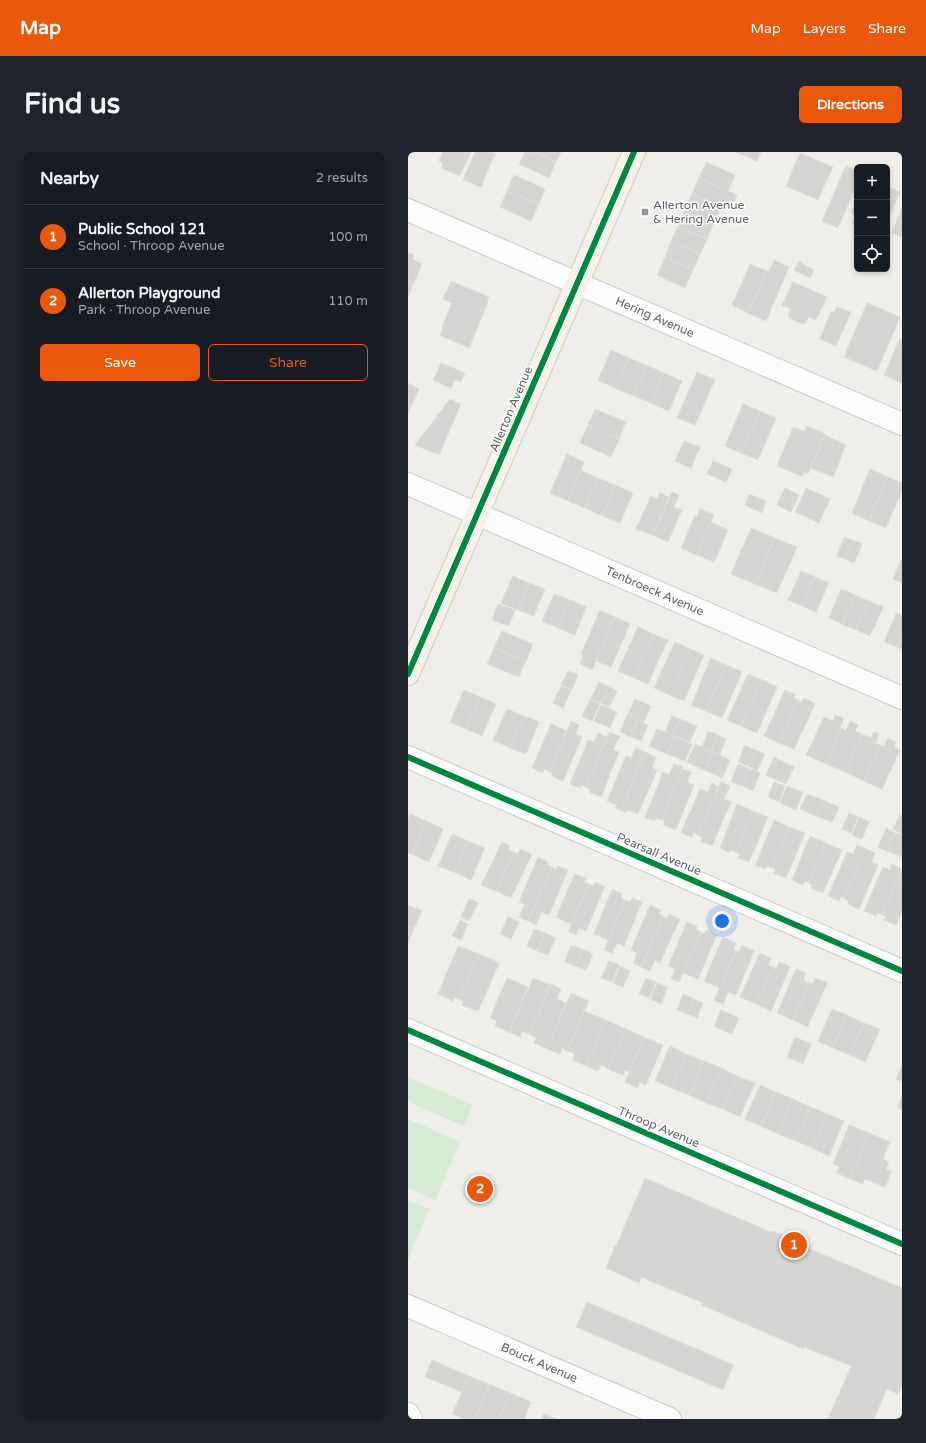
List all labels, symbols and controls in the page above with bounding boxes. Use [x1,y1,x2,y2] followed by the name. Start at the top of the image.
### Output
[20,17,61,39] text: Map
[751,20,781,37] text: Map
[803,20,846,37] text: Layers
[868,20,906,37] text: Share
[799,86,902,123] button: Directions
[24,87,120,121] text: Find us
[854,164,890,272] map controls
[854,164,890,200] button: +
[40,168,99,189] text: Nearby
[316,170,368,186] text: 2 results
[653,198,749,226] place label: Allerton Avenue & Hering Avenue
[854,200,890,236] button: −
[640,207,650,217] marker: Allerton Avenue & Hering Avenue
[78,220,206,238] text: Public School 121
[49,229,57,245] text: 1
[328,229,368,245] text: 100 m
[854,236,890,272] button: locate
[78,238,225,254] text: School · Throop Avenue
[78,284,220,302] text: Allerton Playground
[49,293,57,309] text: 2
[328,293,368,309] text: 110 m
[613,294,696,340] street label: Hering Avenue
[78,302,210,318] text: Park · Throop Avenue
[40,344,200,381] button: Save
[208,344,368,381] button: Share
[487,364,535,454] street label: Allerton Avenue
[604,563,706,618] street label: Tenbroeck Avenue
[615,830,704,878] street label: Pearsall Avenue
[712,911,732,931] your location
[616,1104,702,1151] street label: Throop Avenue
[467,1174,493,1204] pin: 2
[781,1230,807,1260] pin: 1
[499,1340,580,1385] street label: Bouck Avenue

